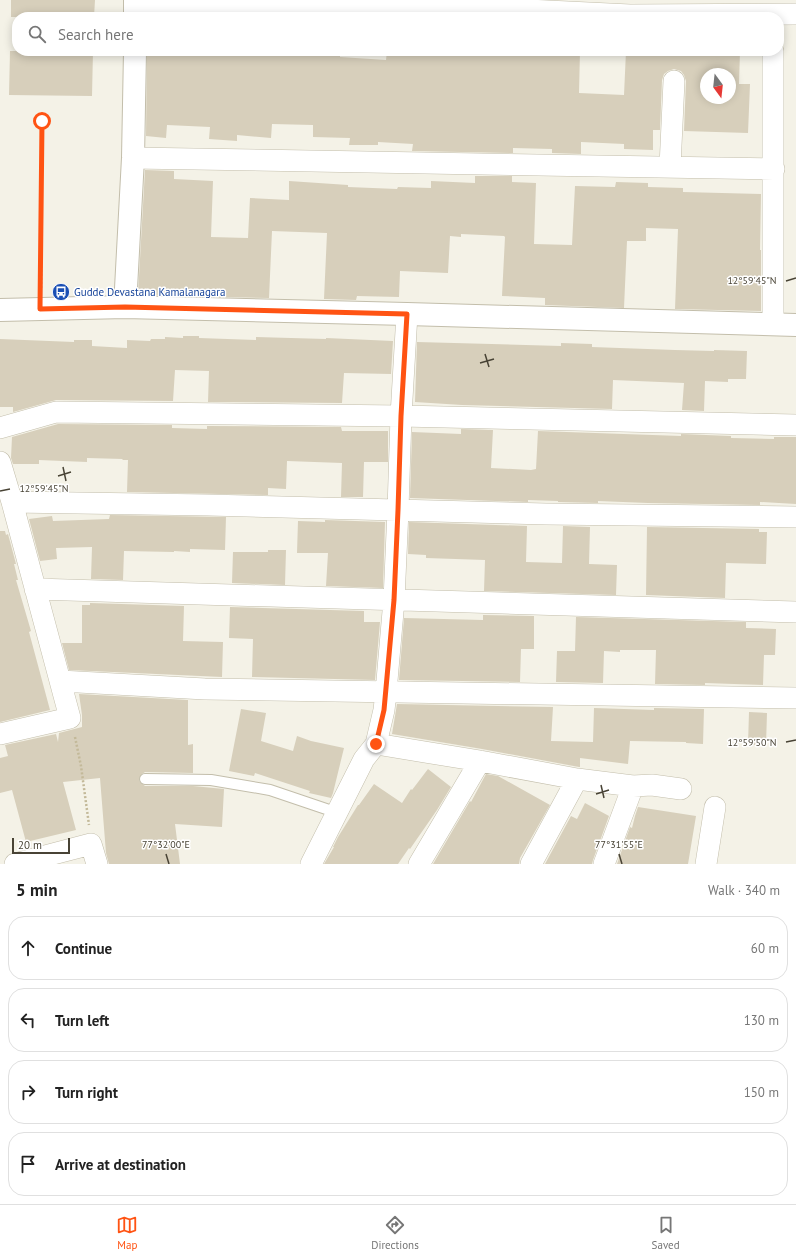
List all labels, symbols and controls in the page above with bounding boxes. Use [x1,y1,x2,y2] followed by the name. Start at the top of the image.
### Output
[12,12,784,56] search box
[26,23,48,45] icon: search
[58,25,134,44] text: Search here
[700,68,736,104] north arrow
[33,112,51,130] route start
[727,274,777,287] text: 12°59'45"N
[51,282,71,302] bus stop icon: Gudde Devastana Kamalanagara
[74,285,226,299] place label: Gudde Devastana Kamalanagara
[19,482,69,495] text: 12°59'45"N
[367,735,385,753] route end
[727,736,777,749] text: 12°59'50"N
[12,836,70,855] scale bar
[18,838,42,852] text: 20 m
[142,838,190,851] text: 77°32'00"E
[595,838,643,851] text: 77°31'55"E
[16,879,57,901] text: 5 min
[708,882,780,899] text: Walk · 340 m
[17,937,39,959] icon: ahead
[55,939,112,958] text: Continue
[751,940,779,957] text: 60 m
[17,1009,39,1031] icon: left
[55,1011,109,1030] text: Turn left
[744,1012,779,1029] text: 130 m
[17,1081,39,1103] icon: right
[55,1083,118,1102] text: Turn right
[744,1084,779,1101] text: 150 m
[17,1153,39,1175] icon: arrive
[55,1155,186,1174] text: Arrive at destination
[116,1214,138,1252] tab: Map
[371,1214,419,1252] tab: Directions
[652,1214,680,1252] tab: Saved

